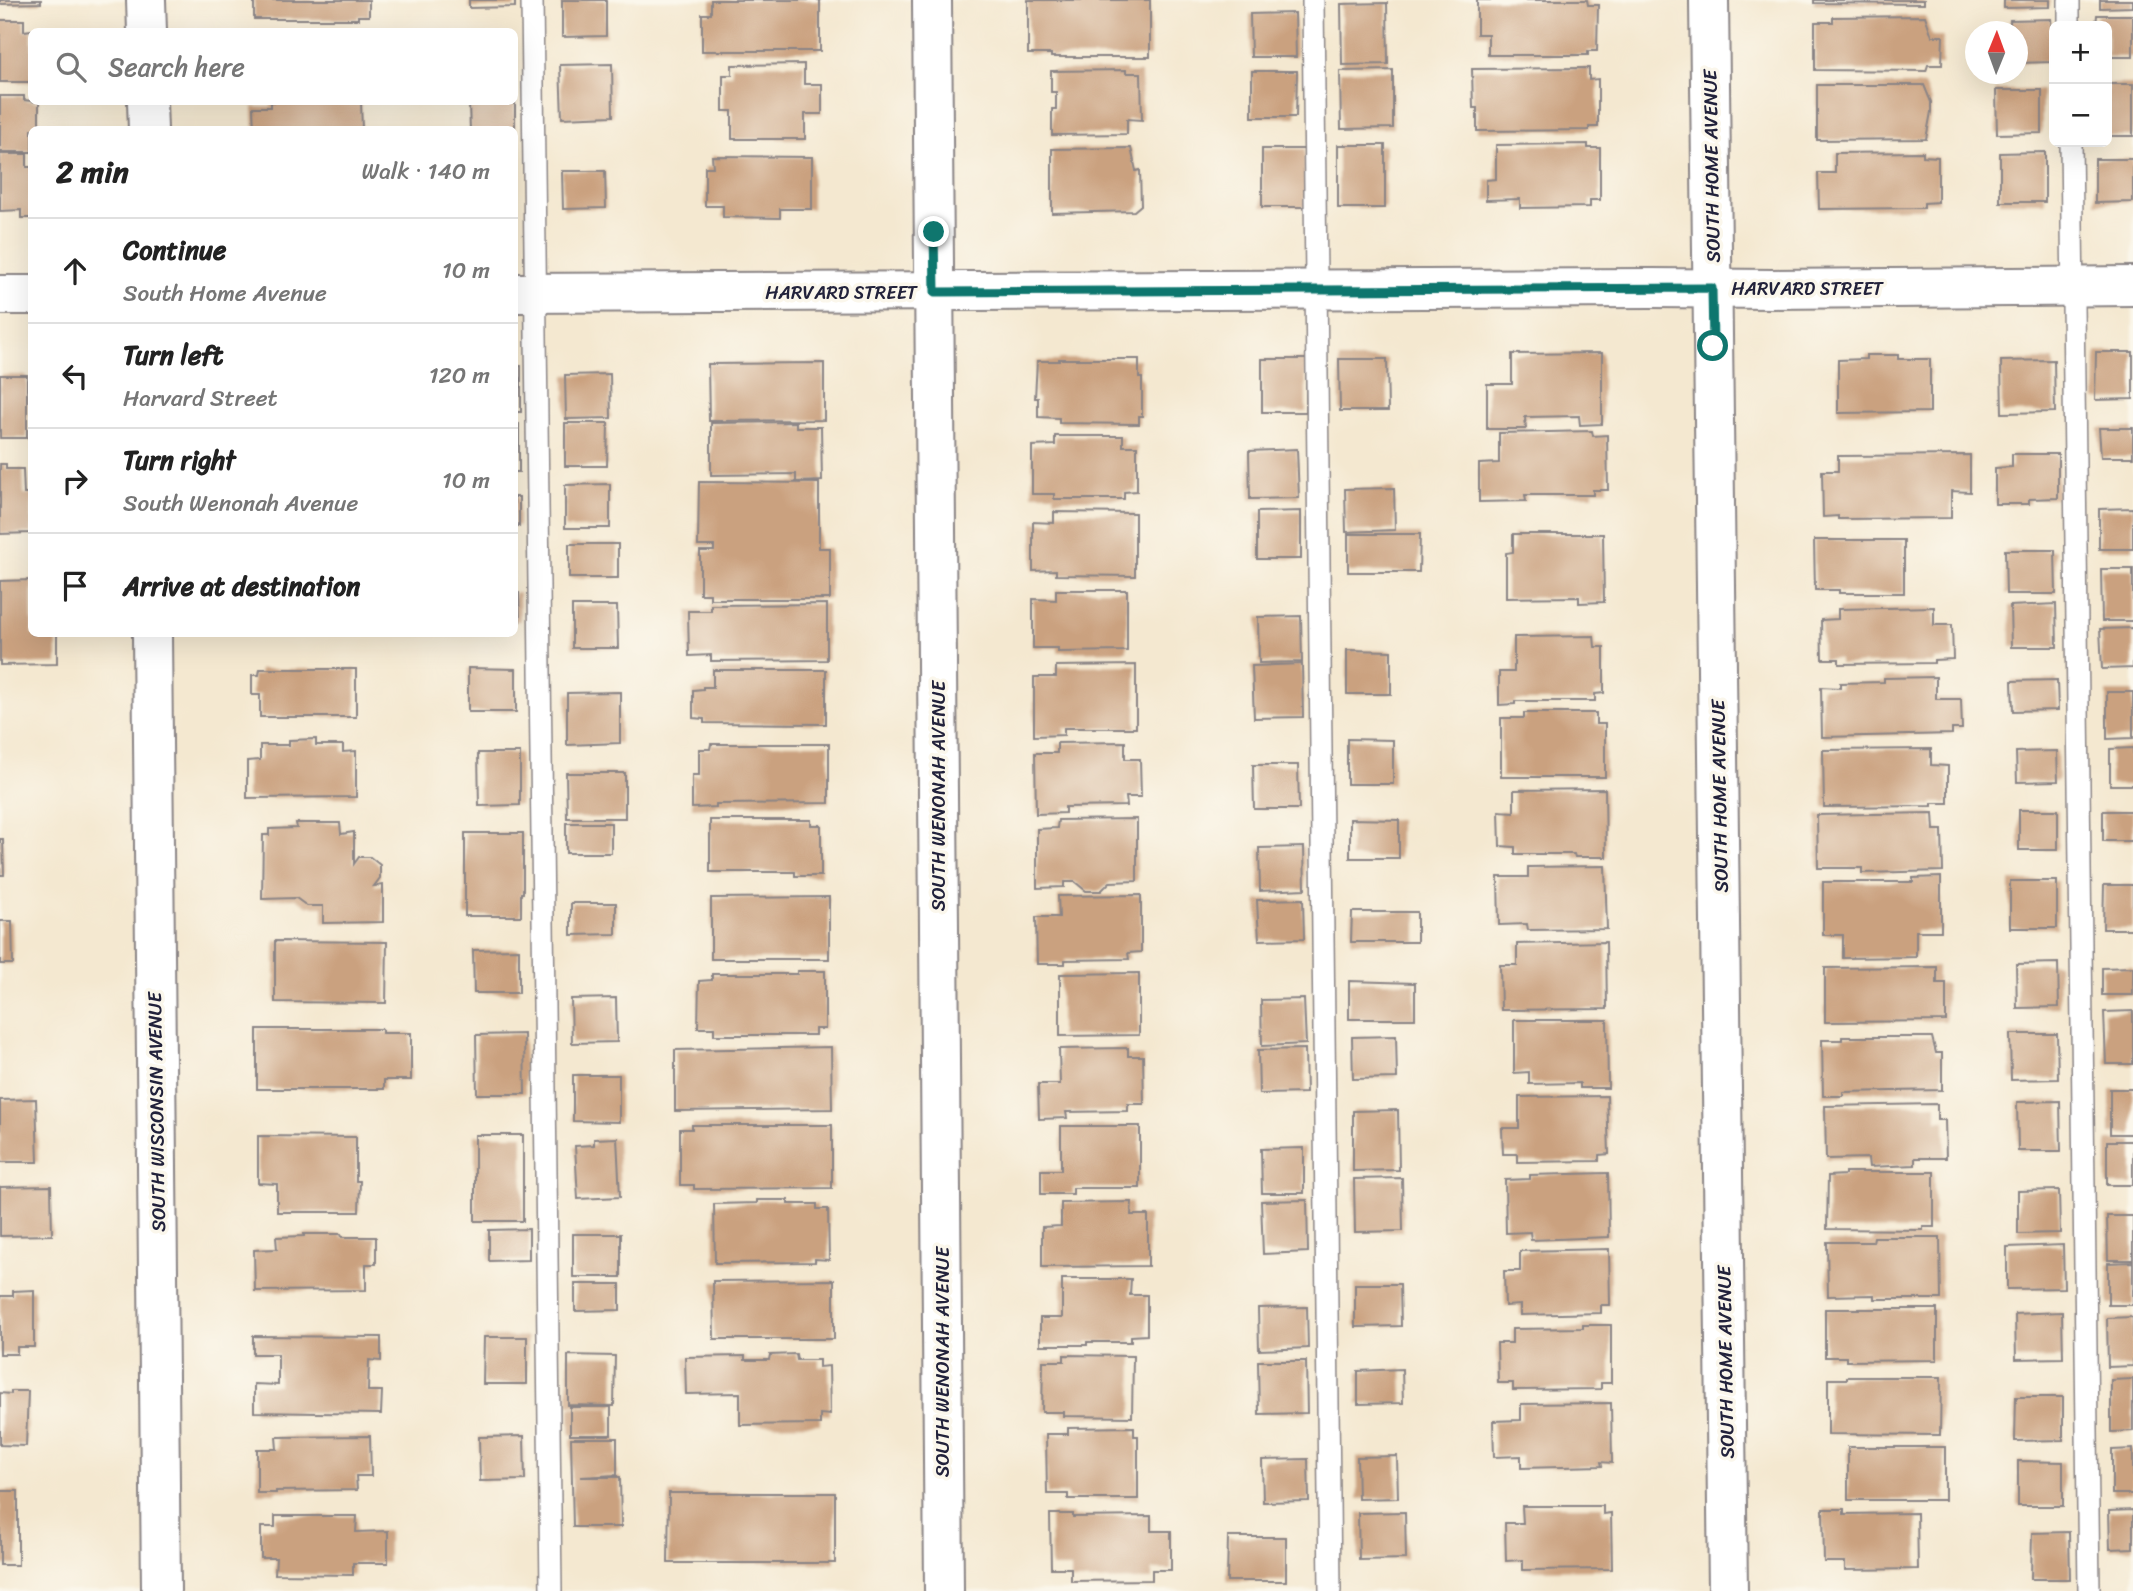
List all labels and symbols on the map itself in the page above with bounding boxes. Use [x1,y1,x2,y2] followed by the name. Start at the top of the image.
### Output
[1965,21,2028,84] north arrow
[1693,68,1730,263] street label: SOUTH HOME AVENUE
[918,216,949,247] route end
[1731,272,1884,305] street label: HARVARD STREET
[765,276,918,309] street label: HARVARD STREET
[1697,330,1728,361] route start
[922,679,955,911] street label: SOUTH WENONAH AVENUE
[1701,698,1738,893] street label: SOUTH HOME AVENUE
[138,990,175,1232] street label: SOUTH WISCONSIN AVENUE
[926,1245,959,1477] street label: SOUTH WENONAH AVENUE
[1707,1264,1744,1459] street label: SOUTH HOME AVENUE

